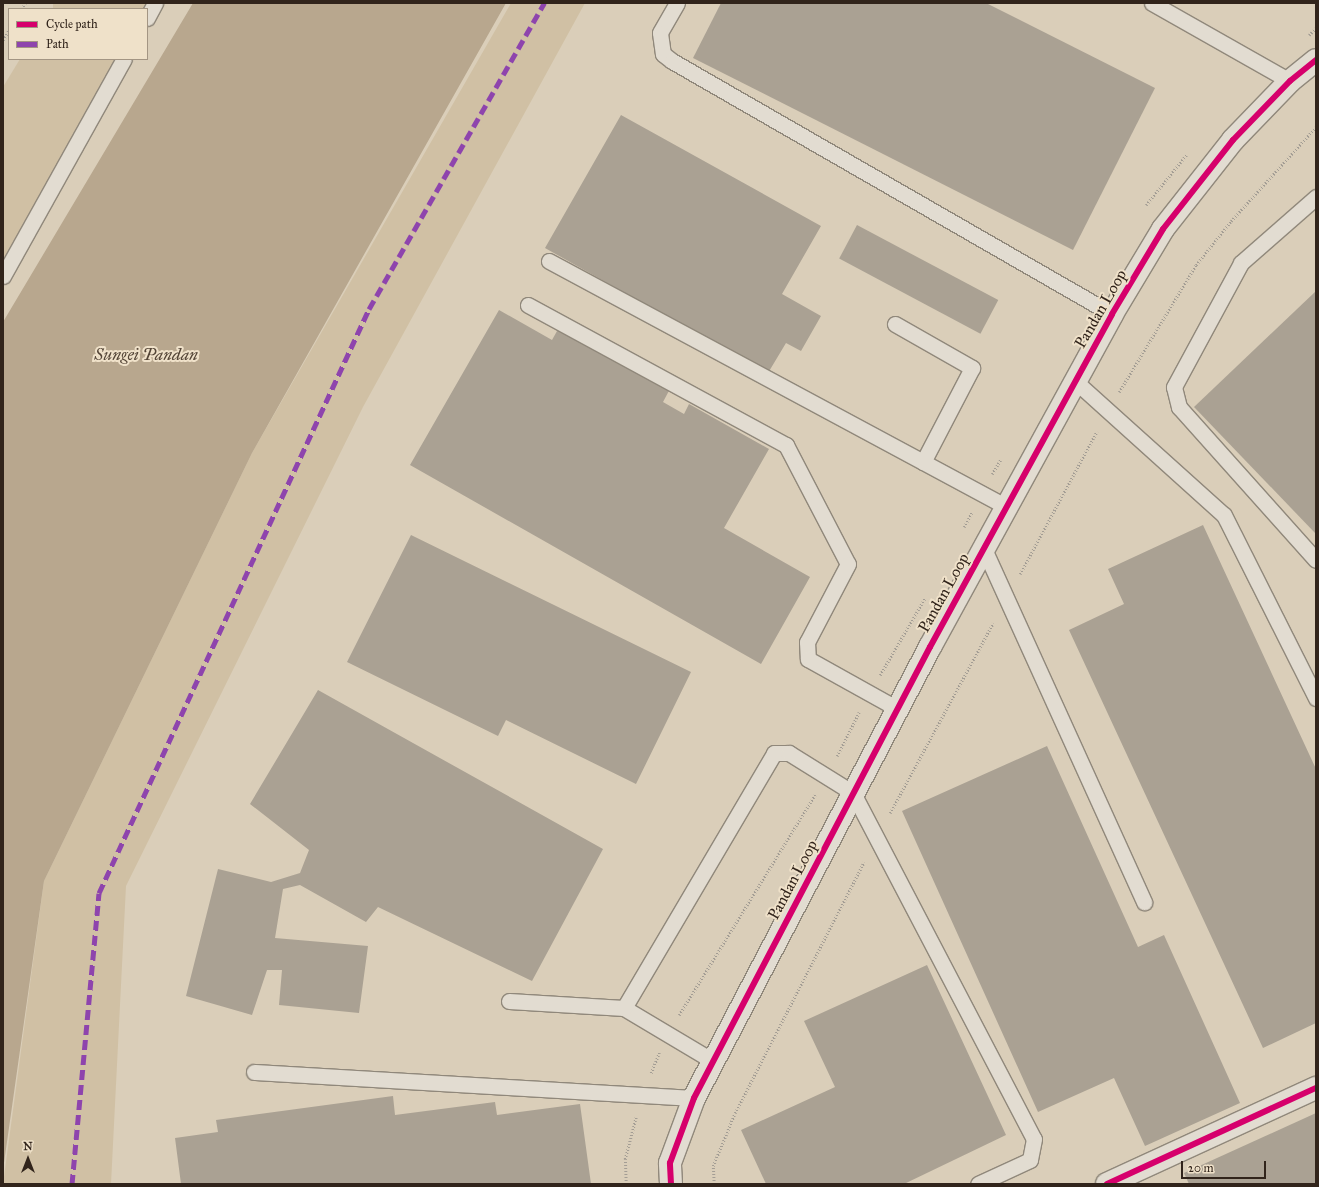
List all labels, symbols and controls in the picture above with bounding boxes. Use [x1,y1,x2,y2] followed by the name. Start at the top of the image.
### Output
[8,8,148,60] legend
[46,17,98,31] text: Cycle path
[46,37,69,51] text: Path
[1071,266,1131,352] street label: Pandan Loop
[94,345,198,365] water label: Sungei Pandan
[914,550,974,636] street label: Pandan Loop
[764,837,822,923] street label: Pandan Loop
[8,1139,48,1179] north arrow
[23,1140,33,1153] text: N
[1183,1153,1268,1179] scale bar
[1188,1161,1214,1175] text: 20 m

